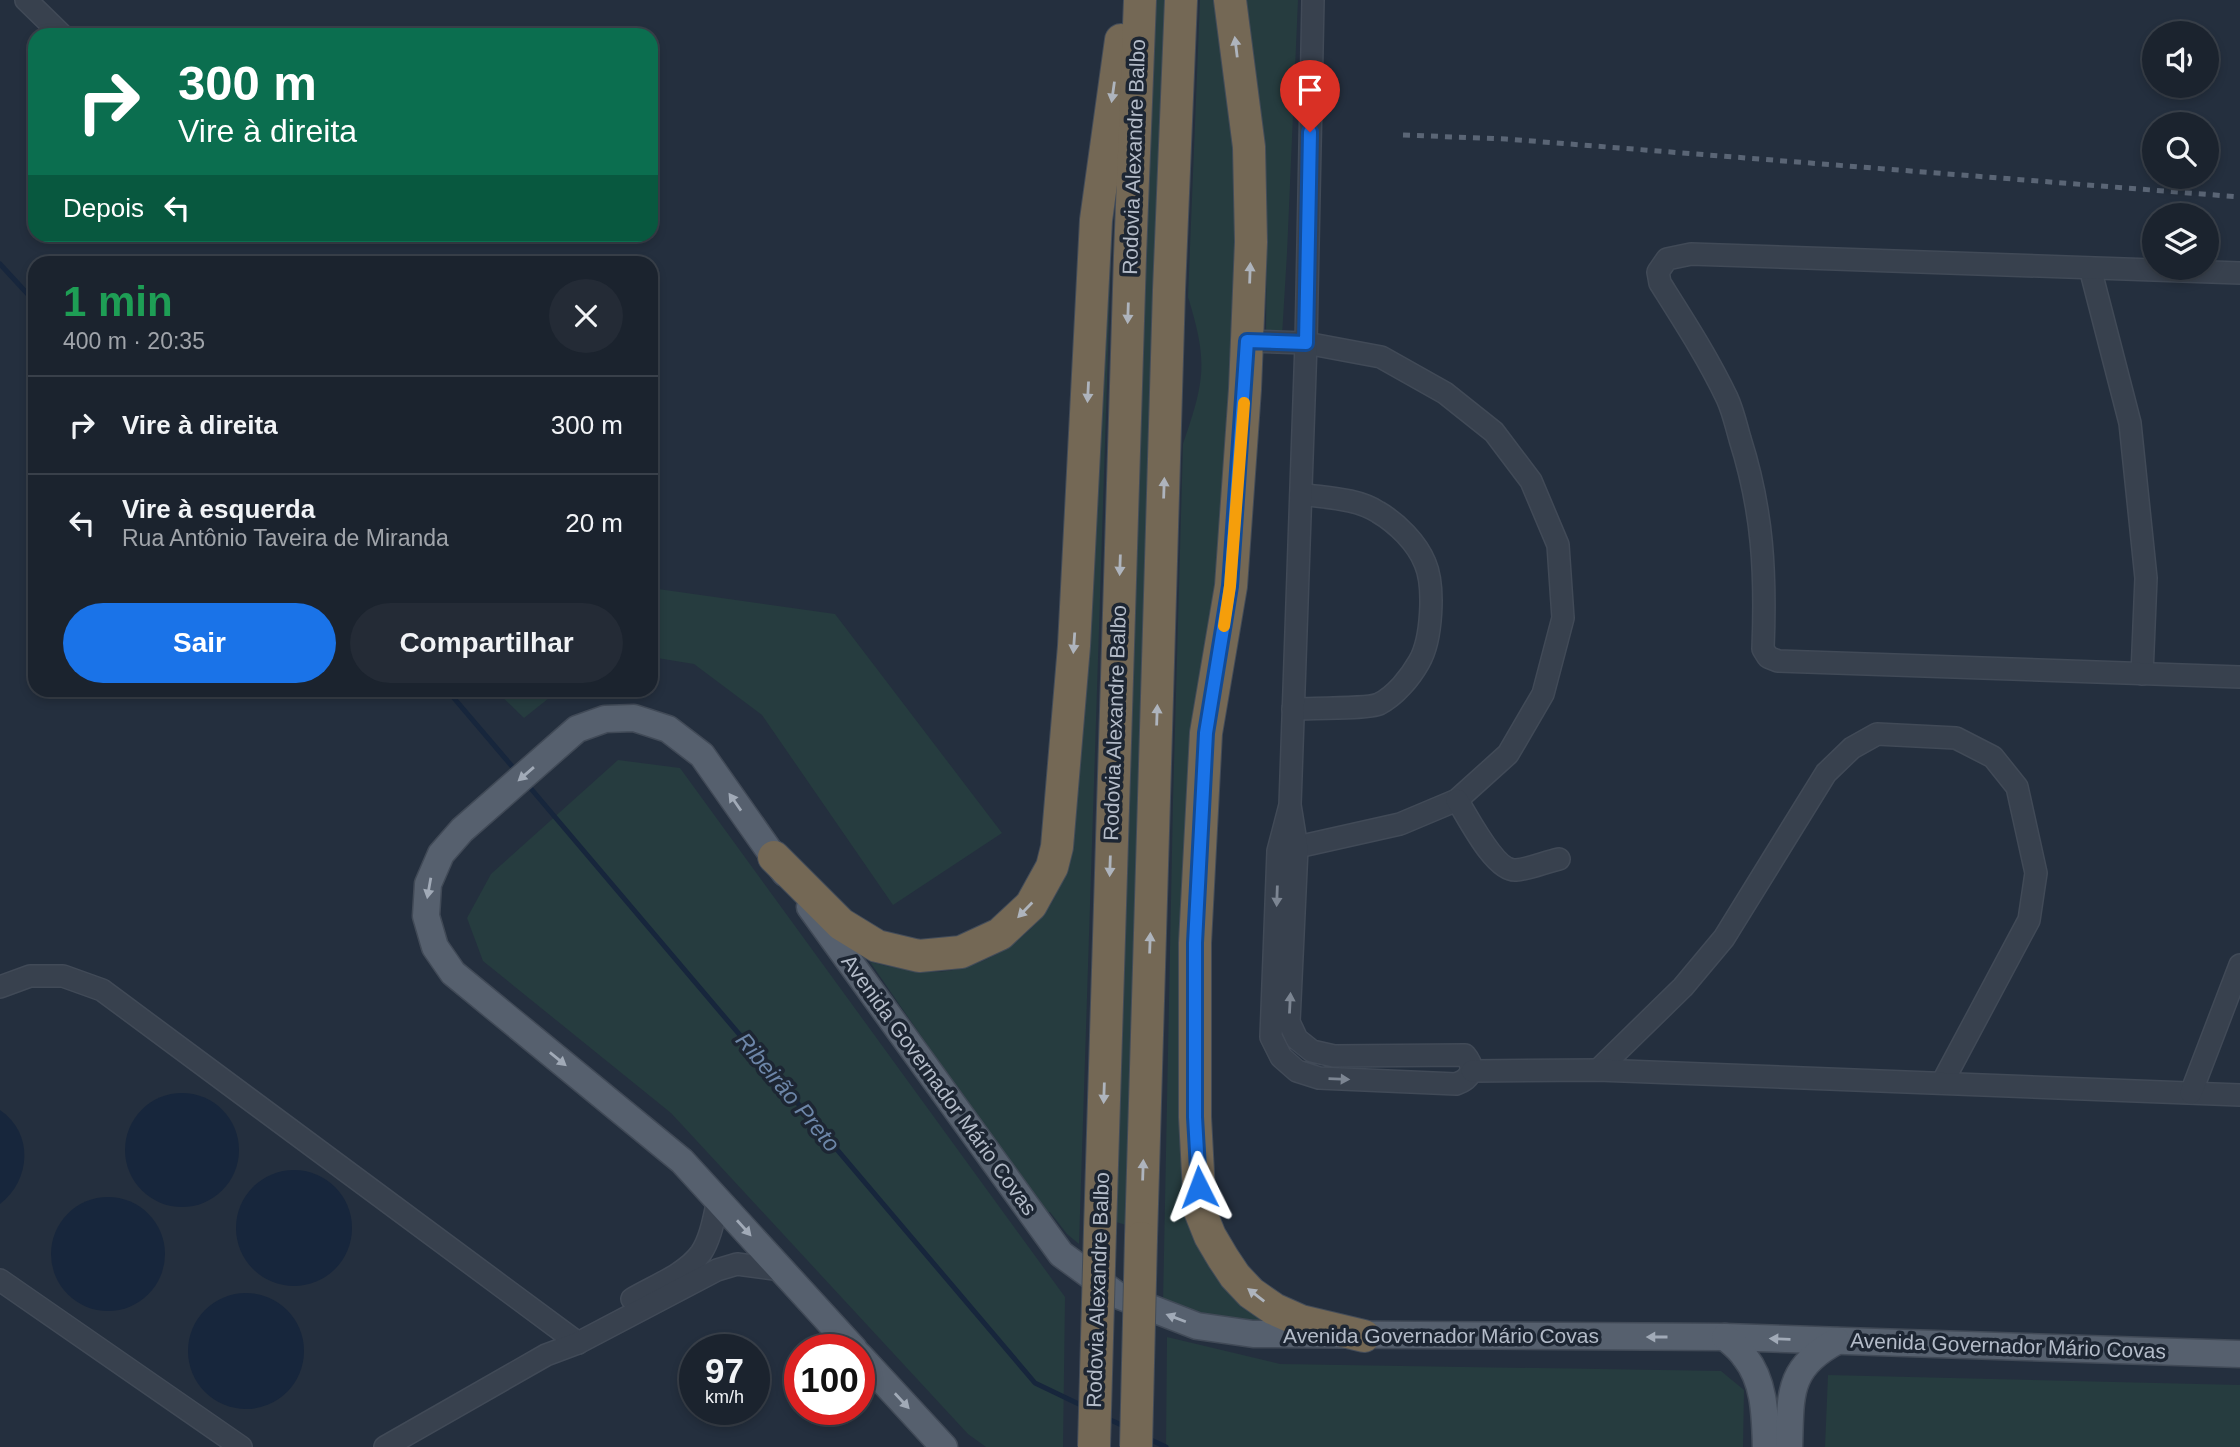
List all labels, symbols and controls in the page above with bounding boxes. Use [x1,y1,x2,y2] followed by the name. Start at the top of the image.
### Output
[2142,21,2219,280] map controls
[2142,21,2219,98] button: sound
[1231,36,1242,58] one-way arrow
[1118,39,1149,275] street label: Rodovia Alexandre Balbo
[63,56,154,147] icon: right
[178,56,317,110] text: 300 m
[1280,60,1340,132] pin
[1291,71,1329,109] icon: arrive
[1108,81,1119,103] one-way arrow
[2142,112,2219,189] button: search
[178,113,357,149] text: Vire à direita
[158,189,196,227] icon: left
[63,193,144,223] text: Depois
[2142,203,2219,280] button: layers
[1244,262,1255,284] one-way arrow
[63,278,173,325] text: 1 min
[549,279,623,353] button: close
[1122,302,1133,324] one-way arrow
[63,328,205,354] text: 400 m · 20:35
[1082,381,1093,403] one-way arrow
[63,406,101,444] icon: right
[122,410,278,440] text: Vire à direita
[551,410,623,440] text: 300 m
[1158,477,1169,499] one-way arrow
[122,494,315,524] text: Vire à esquerda
[63,504,101,542] icon: left
[565,508,623,538] text: 20 m
[122,525,449,551] text: Rua Antônio Taveira de Miranda
[1114,554,1125,576] one-way arrow
[63,603,336,683] button: Sair
[350,603,623,683] button: Compartilhar
[1099,605,1130,841] street label: Rodovia Alexandre Balbo
[1069,632,1080,654] one-way arrow
[1151,704,1162,726] one-way arrow
[517,766,534,781] one-way arrow
[729,792,742,811] one-way arrow
[1104,855,1116,877] one-way arrow
[423,877,434,899] one-way arrow
[1271,885,1282,907] one-way arrow
[1017,901,1033,918] one-way arrow
[1144,931,1156,953] one-way arrow
[837,950,1042,1219] street label: Avenida Governador Mário Covas
[1284,992,1295,1014] one-way arrow
[731,1027,845,1157] water label: Ribeirão Preto
[549,1051,566,1066] one-way arrow
[1328,1073,1350,1084] one-way arrow
[1098,1082,1109,1104] one-way arrow
[1162,1150,1236,1224] position arrow
[1138,1159,1149,1181] one-way arrow
[1082,1172,1113,1408] street label: Rodovia Alexandre Balbo
[736,1219,752,1237] one-way arrow
[1248,1288,1266,1303] one-way arrow
[1165,1312,1186,1323] one-way arrow
[1283,1324,1599,1347] street label: Avenida Governador Mário Covas
[1850,1328,2166,1363] street label: Avenida Governador Mário Covas
[1646,1331,1668,1343] one-way arrow
[784,1334,875,1425] speed limit sign: 100
[1769,1334,1791,1345] one-way arrow
[705,1351,744,1390] text: 97
[705,1387,744,1407] text: km/h
[893,1392,909,1409] one-way arrow

